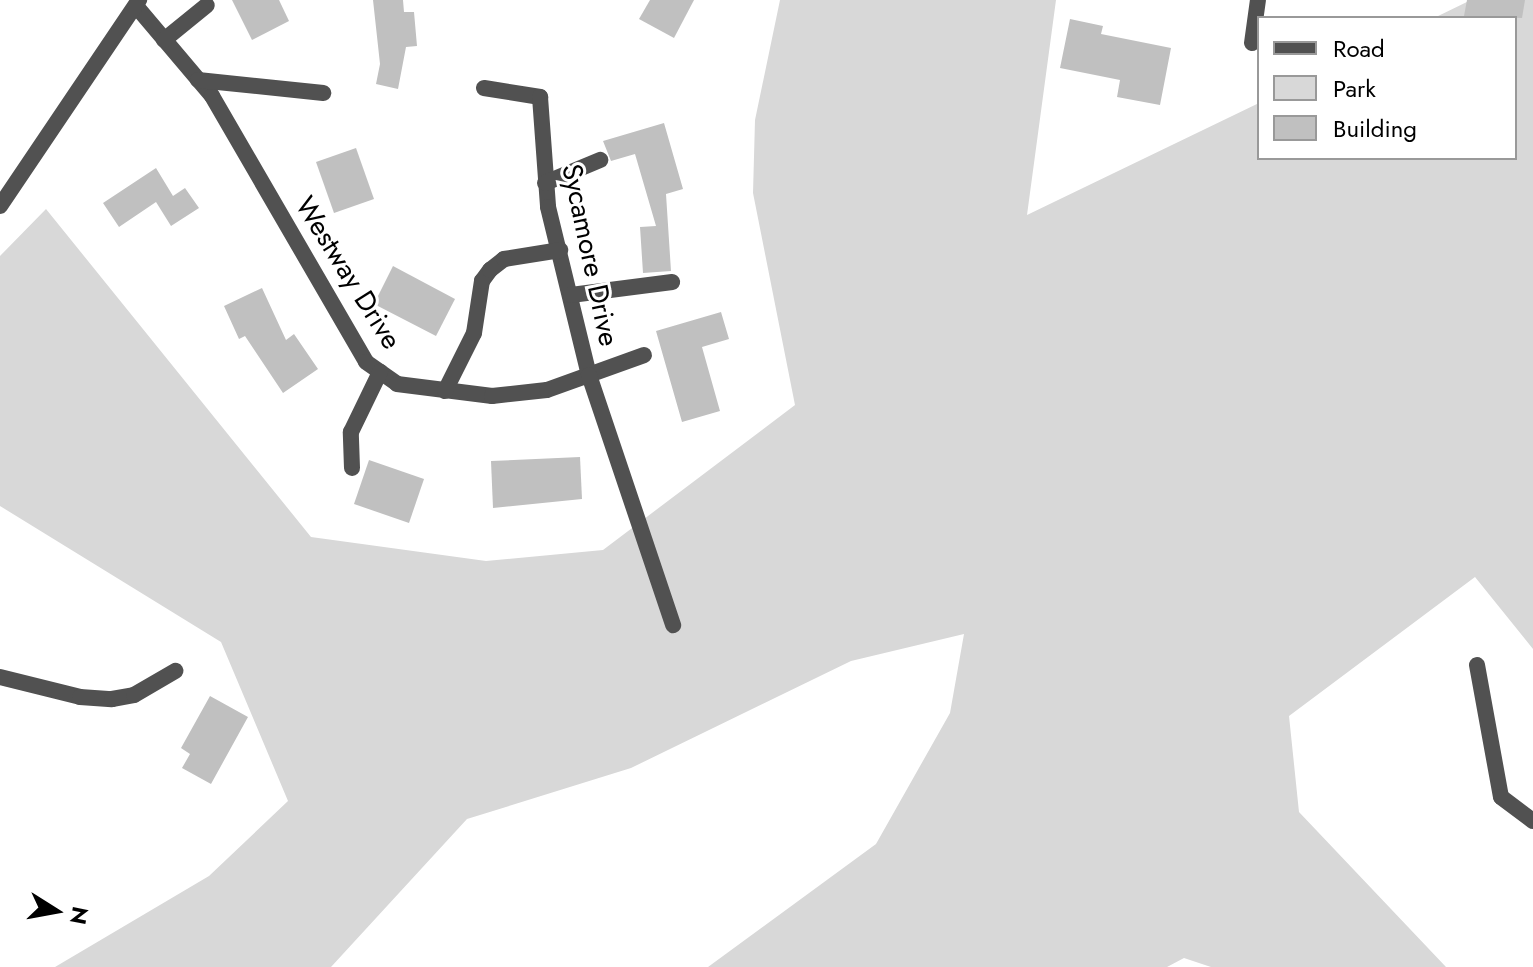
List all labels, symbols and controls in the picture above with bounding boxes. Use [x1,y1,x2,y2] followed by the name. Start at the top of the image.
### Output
[1257,16,1517,160] legend
[1333,31,1385,66] text: Road
[1333,71,1376,106] text: Park
[1333,111,1417,146] text: Building
[554,161,626,349] street label: Sycamore Drive
[288,191,408,355] street label: Westway Drive
[16,871,96,951] north arrow
[62,904,97,927] text: N

